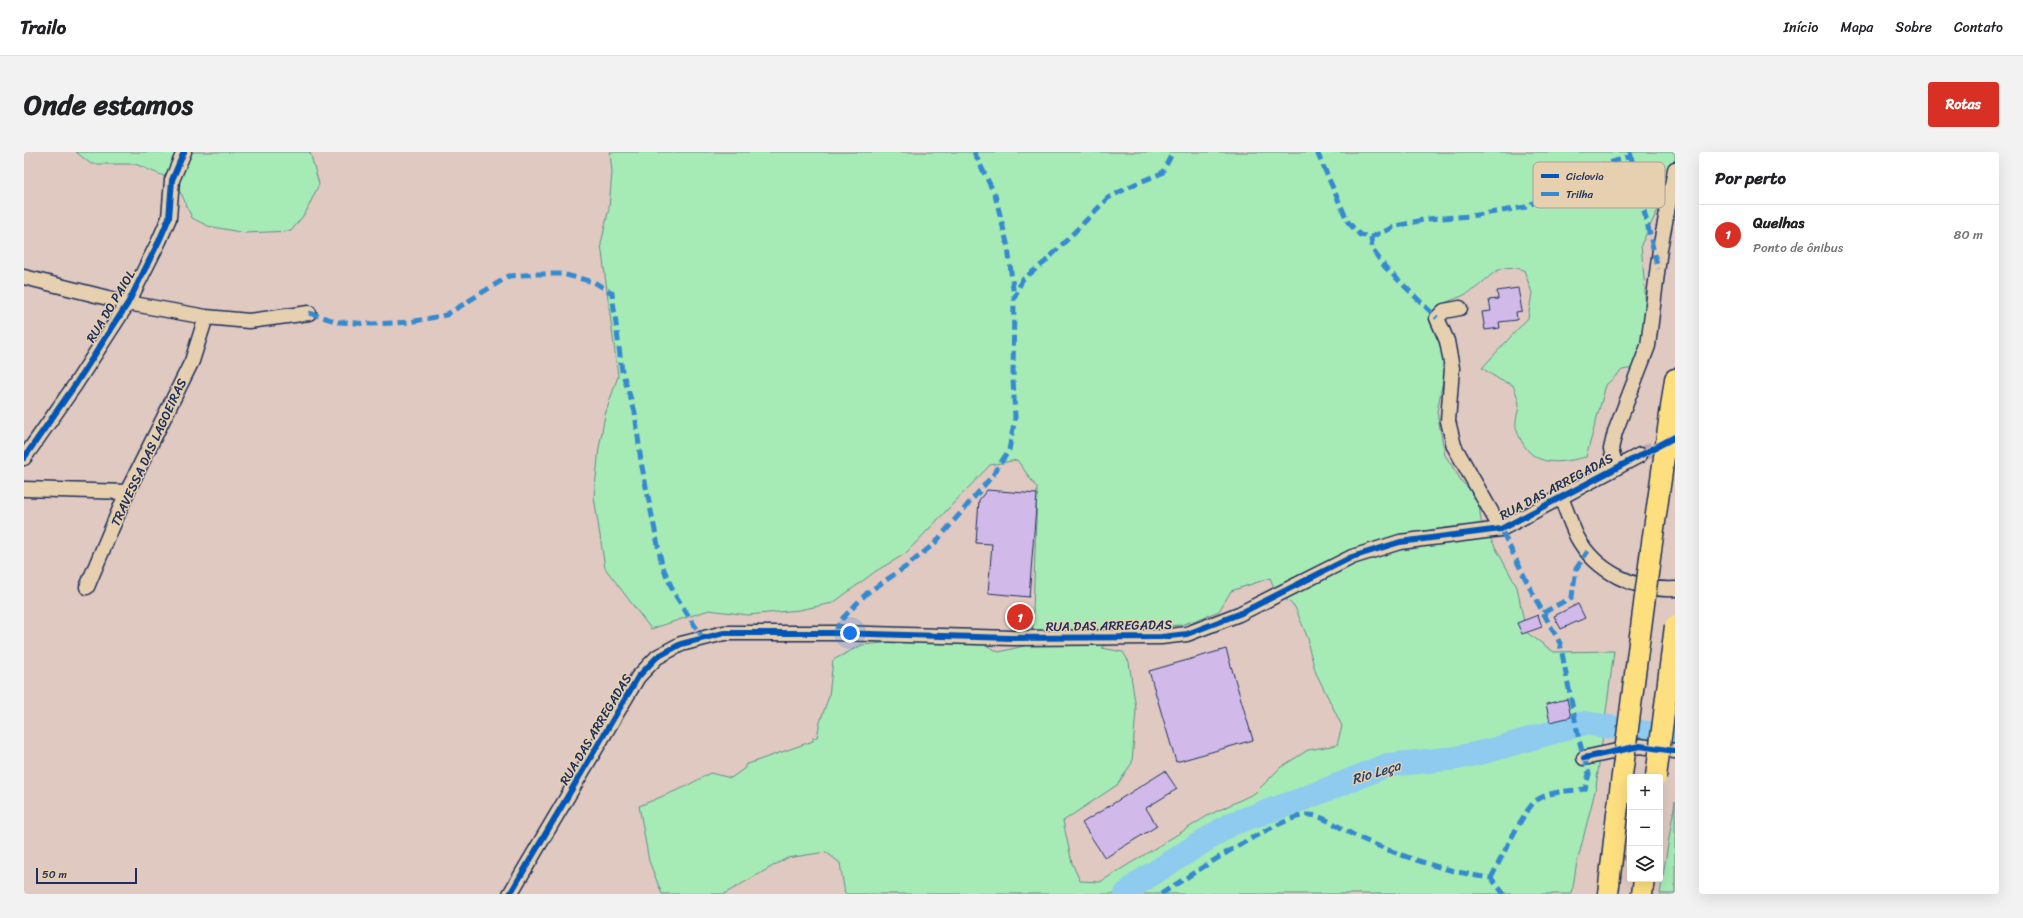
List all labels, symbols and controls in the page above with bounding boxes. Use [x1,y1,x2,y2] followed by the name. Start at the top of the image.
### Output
[20,11,66,44] text: Trailo
[1784,15,1818,40] text: Início
[1840,15,1873,40] text: Mapa
[1895,15,1932,40] text: Sobre
[1954,15,2003,40] text: Contato
[24,80,193,129] text: Onde estamos
[1928,82,1999,127] button: Rotas
[1533,162,1665,208] legend
[1715,163,1786,193] text: Por perto
[1566,167,1604,186] text: Ciclovia
[1566,185,1594,204] text: Trilha
[1753,210,1804,236] text: Quelhas
[1725,223,1731,246] text: 1
[1954,223,1983,246] text: 80 m
[1753,236,1843,259] text: Ponto de ônibus
[80,265,141,347] street label: RUA DO PAIOL
[104,374,193,530] street label: TRAVESSA DAS LAGOEIRAS
[1495,447,1618,526] street label: RUA DAS ARREGADAS
[1007,602,1033,632] pin: 1
[1045,613,1173,638] street label: RUA DAS ARREGADAS
[840,623,860,643] your location
[553,669,638,790] street label: RUA DAS ARREGADAS
[1348,753,1405,792] water label: Rio Leça
[1627,774,1663,882] map controls
[1627,774,1663,810] button: +
[1627,810,1663,846] button: −
[1627,846,1663,882] button: layers
[42,865,67,884] text: 50 m
[36,866,137,885] scale bar

